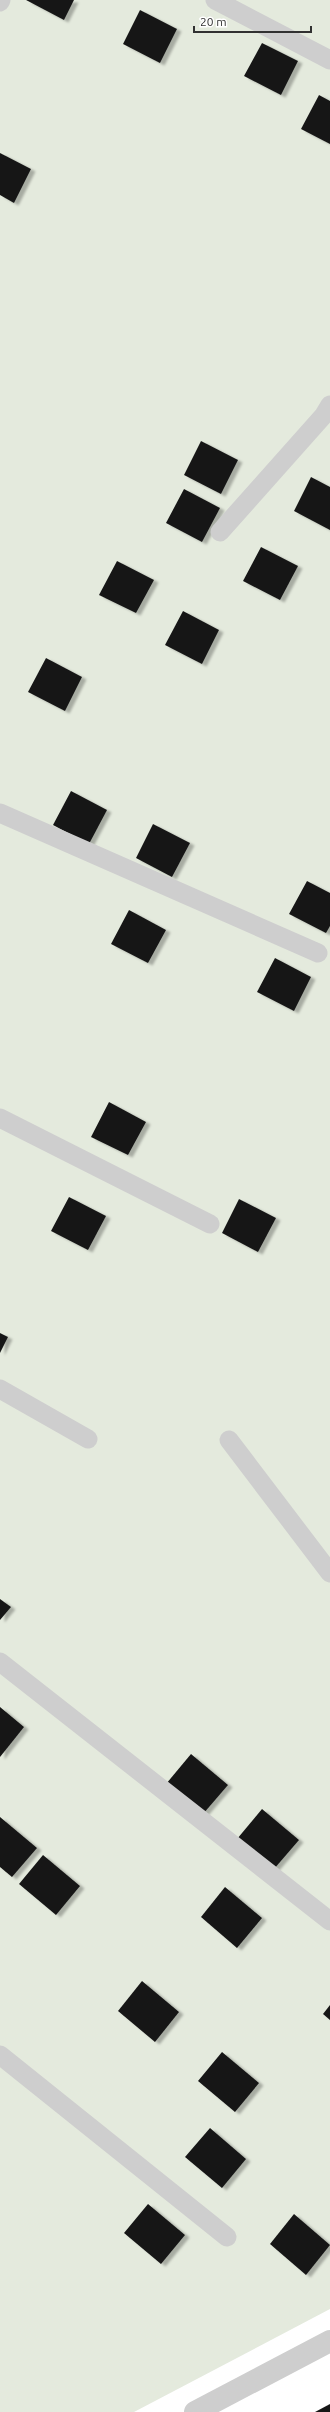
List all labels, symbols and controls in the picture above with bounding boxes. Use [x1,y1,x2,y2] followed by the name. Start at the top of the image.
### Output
[194,8,311,34] scale bar
[200,15,227,28] text: 20 m

